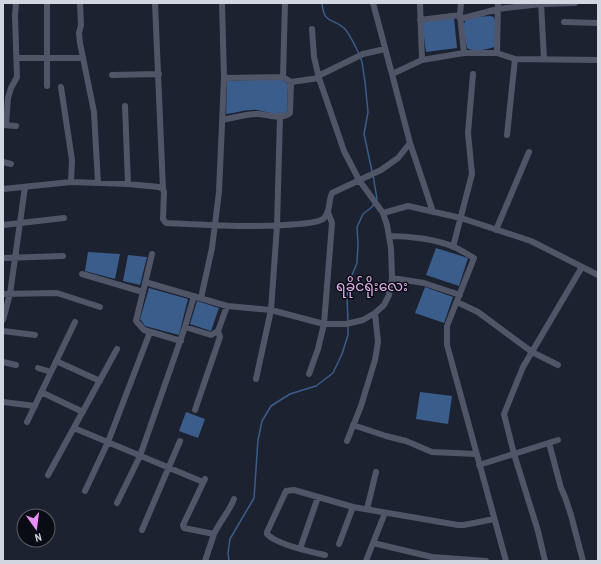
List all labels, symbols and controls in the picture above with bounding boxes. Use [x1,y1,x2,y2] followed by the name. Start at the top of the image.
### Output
[336,276,408,298] district label: ရခိုင်ရိုးလေး
[16,508,56,548] north arrow
[34,530,43,545] text: N

